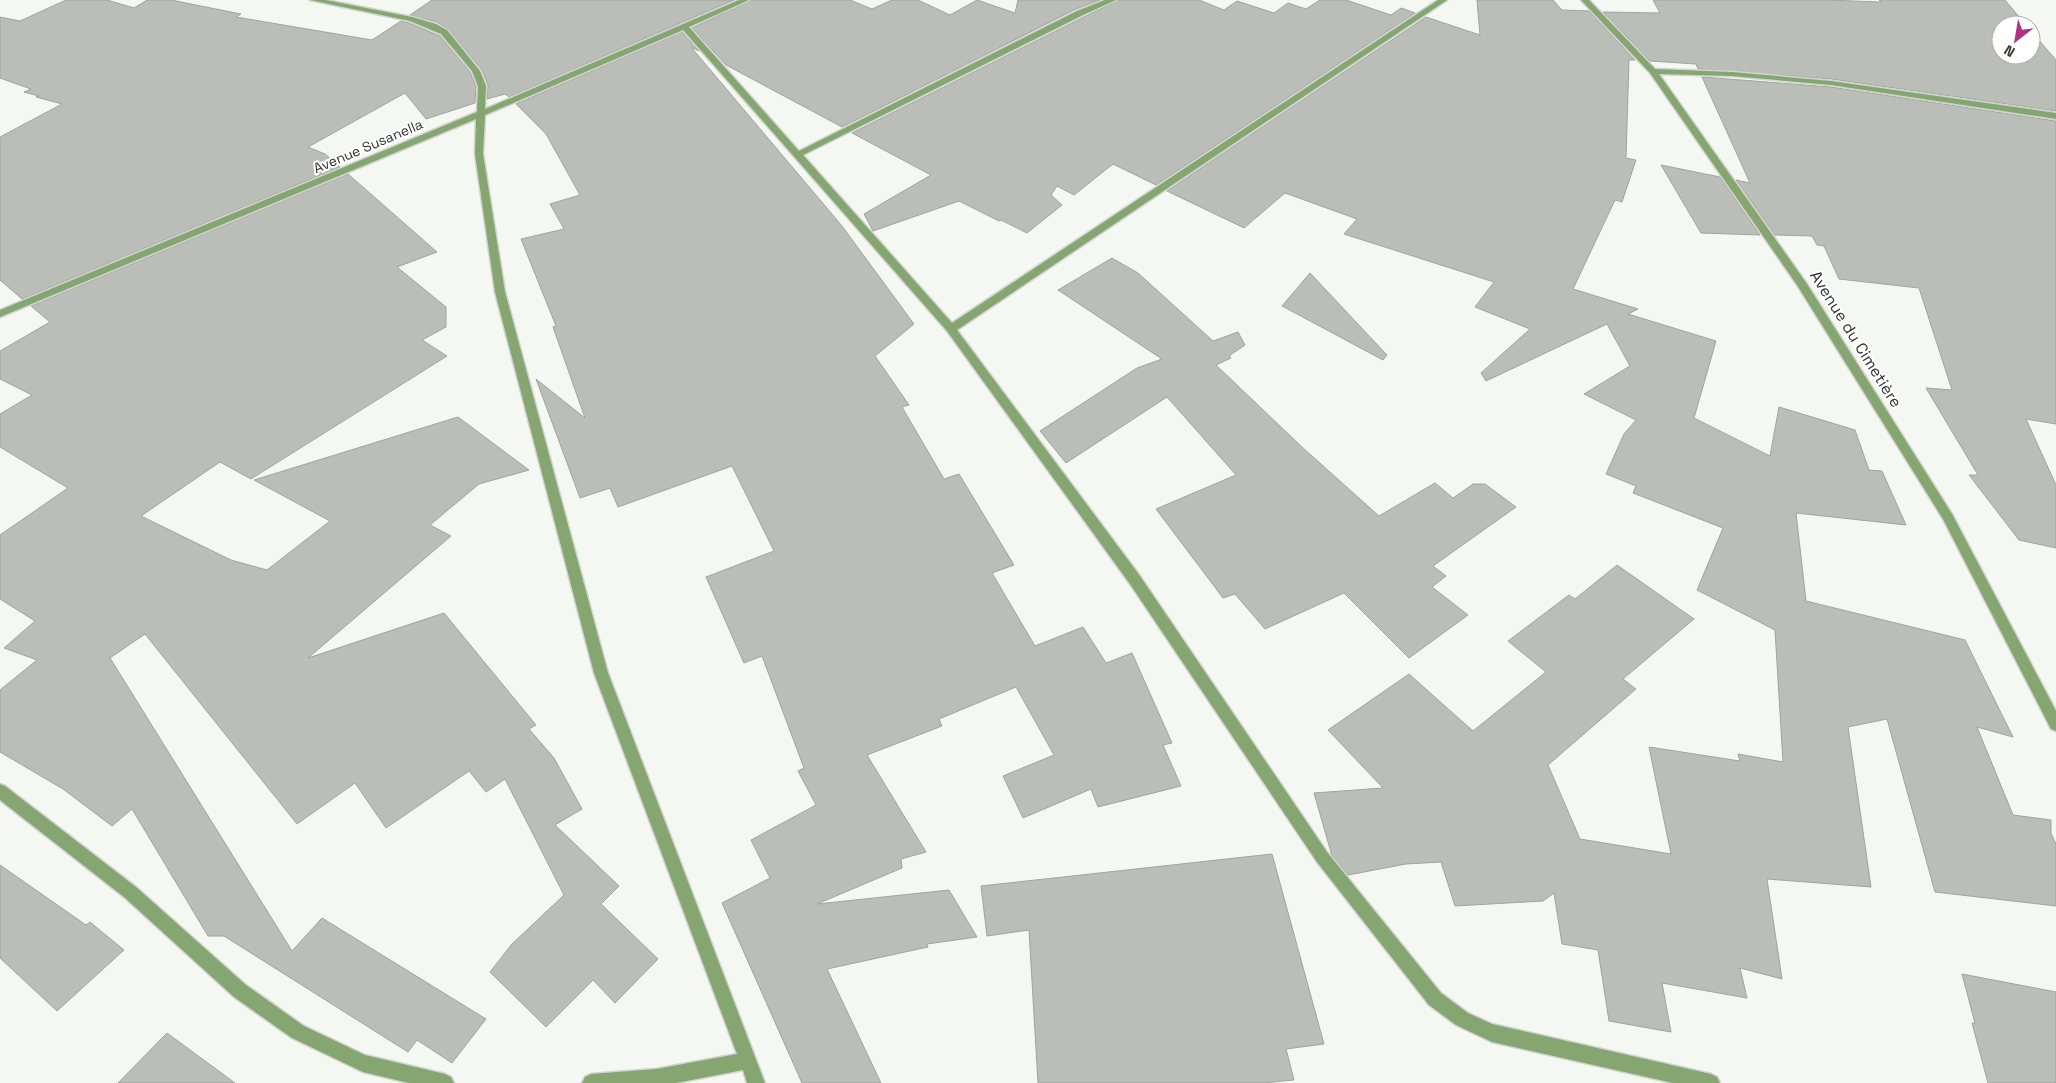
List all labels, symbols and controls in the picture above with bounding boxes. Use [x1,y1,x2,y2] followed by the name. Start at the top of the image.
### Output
[1991,15,2041,65] north arrow
[2001,41,2018,61] text: N
[310,115,426,177] street label: Avenue Susanella
[1805,266,1907,412] street label: Avenue du Cimetière

